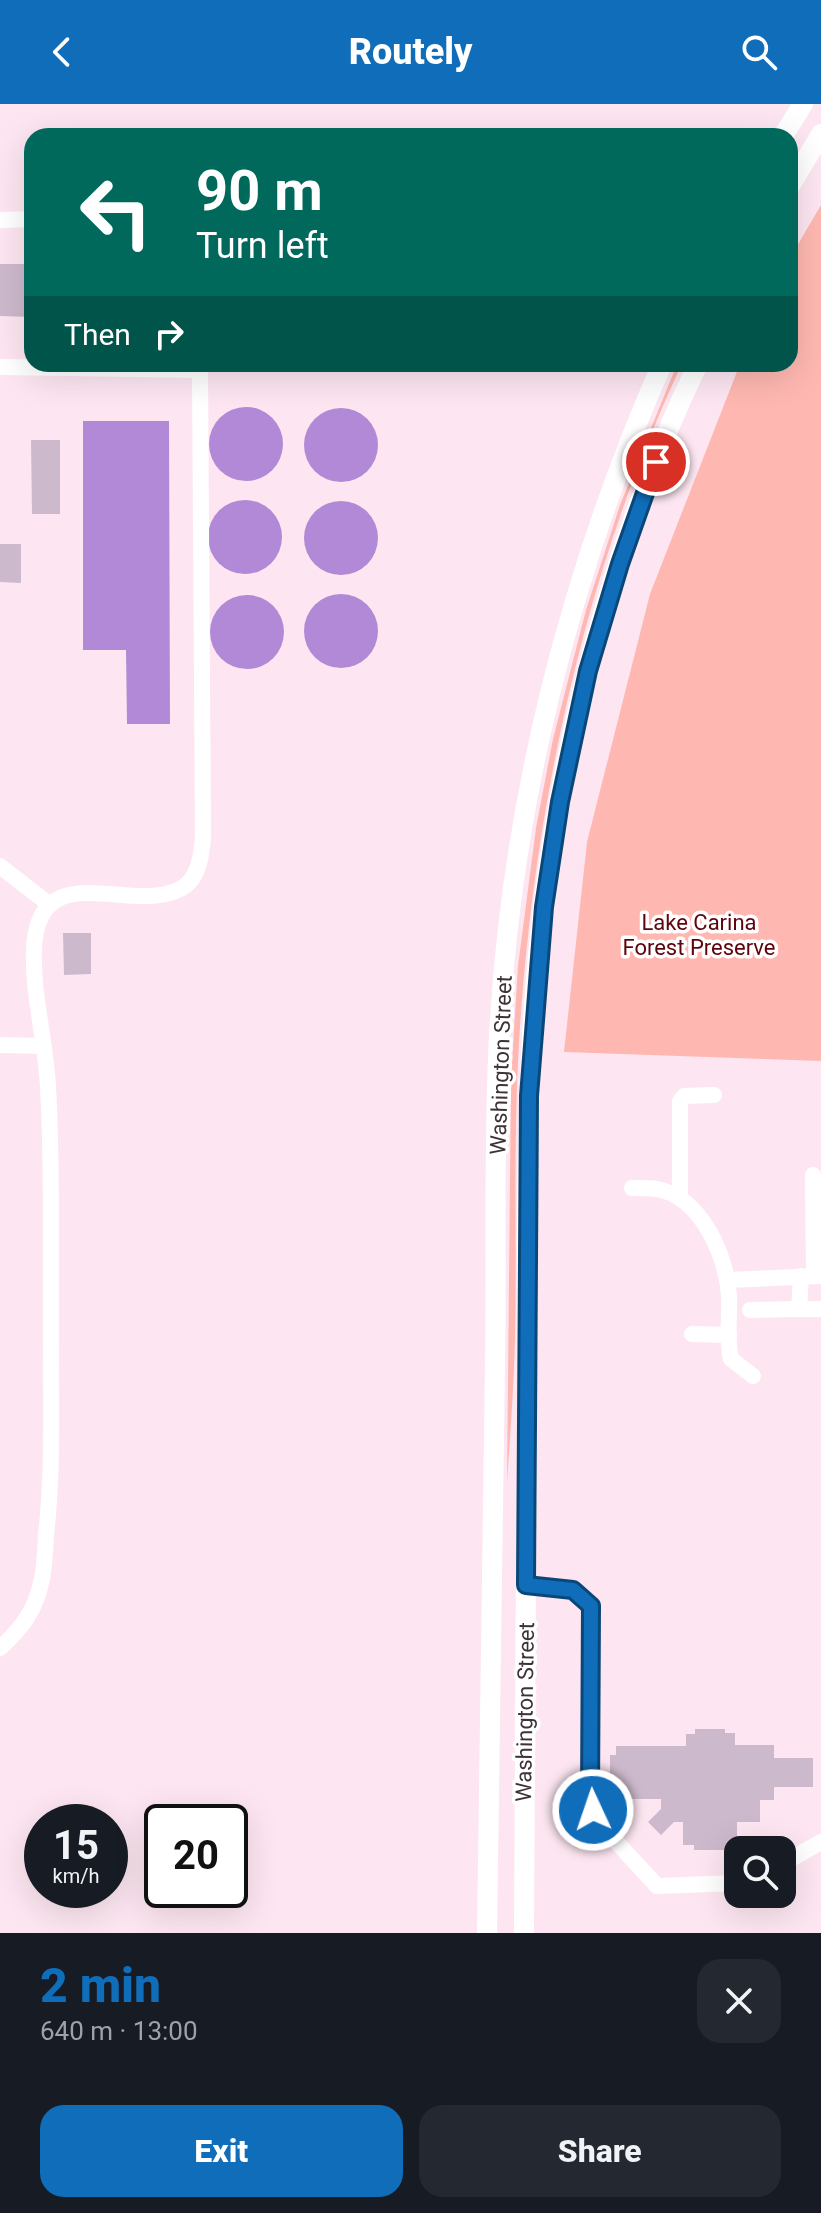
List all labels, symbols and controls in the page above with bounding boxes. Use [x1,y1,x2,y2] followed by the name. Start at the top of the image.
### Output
[40,30,84,74] icon: back
[737,30,781,74] icon: search
[349,31,472,73] text: Routely
[196,158,323,224] text: 90 m
[64,160,168,264] icon: left
[196,225,329,267] text: Turn left
[147,312,191,356] icon: right
[64,317,131,352] text: Then
[622,428,690,496] pin
[634,440,678,484] icon: arrive
[622,910,776,960] park label: Lake Carina Forest Preserve
[485,975,517,1155] street label: Washington Street
[511,1622,539,1802] street label: Washington Street
[551,1768,635,1852] position arrow
[144,1804,248,1908] speed limit sign: 20
[53,1822,99,1869] text: 15
[724,1836,796,1908] map controls
[724,1836,796,1908] button: search
[53,1864,99,1888] text: km/h
[40,1957,161,2014] text: 2 min
[697,1959,781,2043] button: close
[40,2016,198,2046] text: 640 m · 13:00
[40,2105,403,2197] button: Exit
[419,2105,781,2197] button: Share

